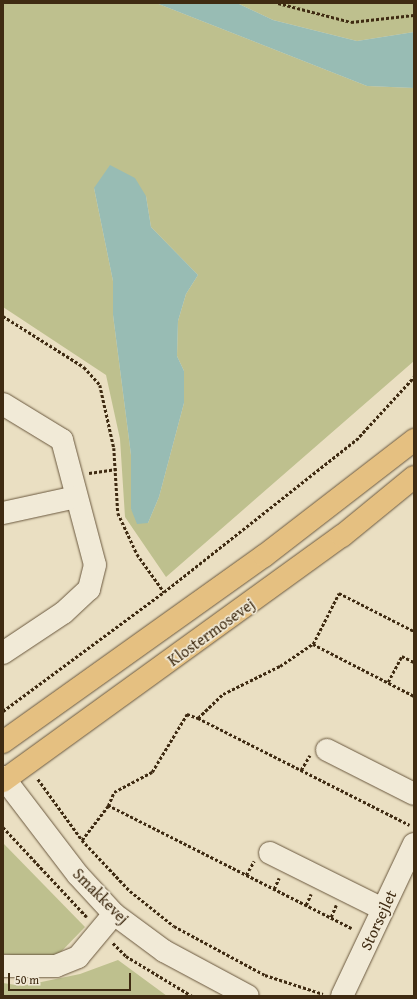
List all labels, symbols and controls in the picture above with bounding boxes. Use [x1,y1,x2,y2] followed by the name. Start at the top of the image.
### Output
[164,594,258,670] street label: Klostermosevej
[69,864,133,928] street label: Smakkevej
[356,887,400,953] street label: Storsejlet
[10,965,133,991] scale bar
[15,971,39,988] text: 50 m

